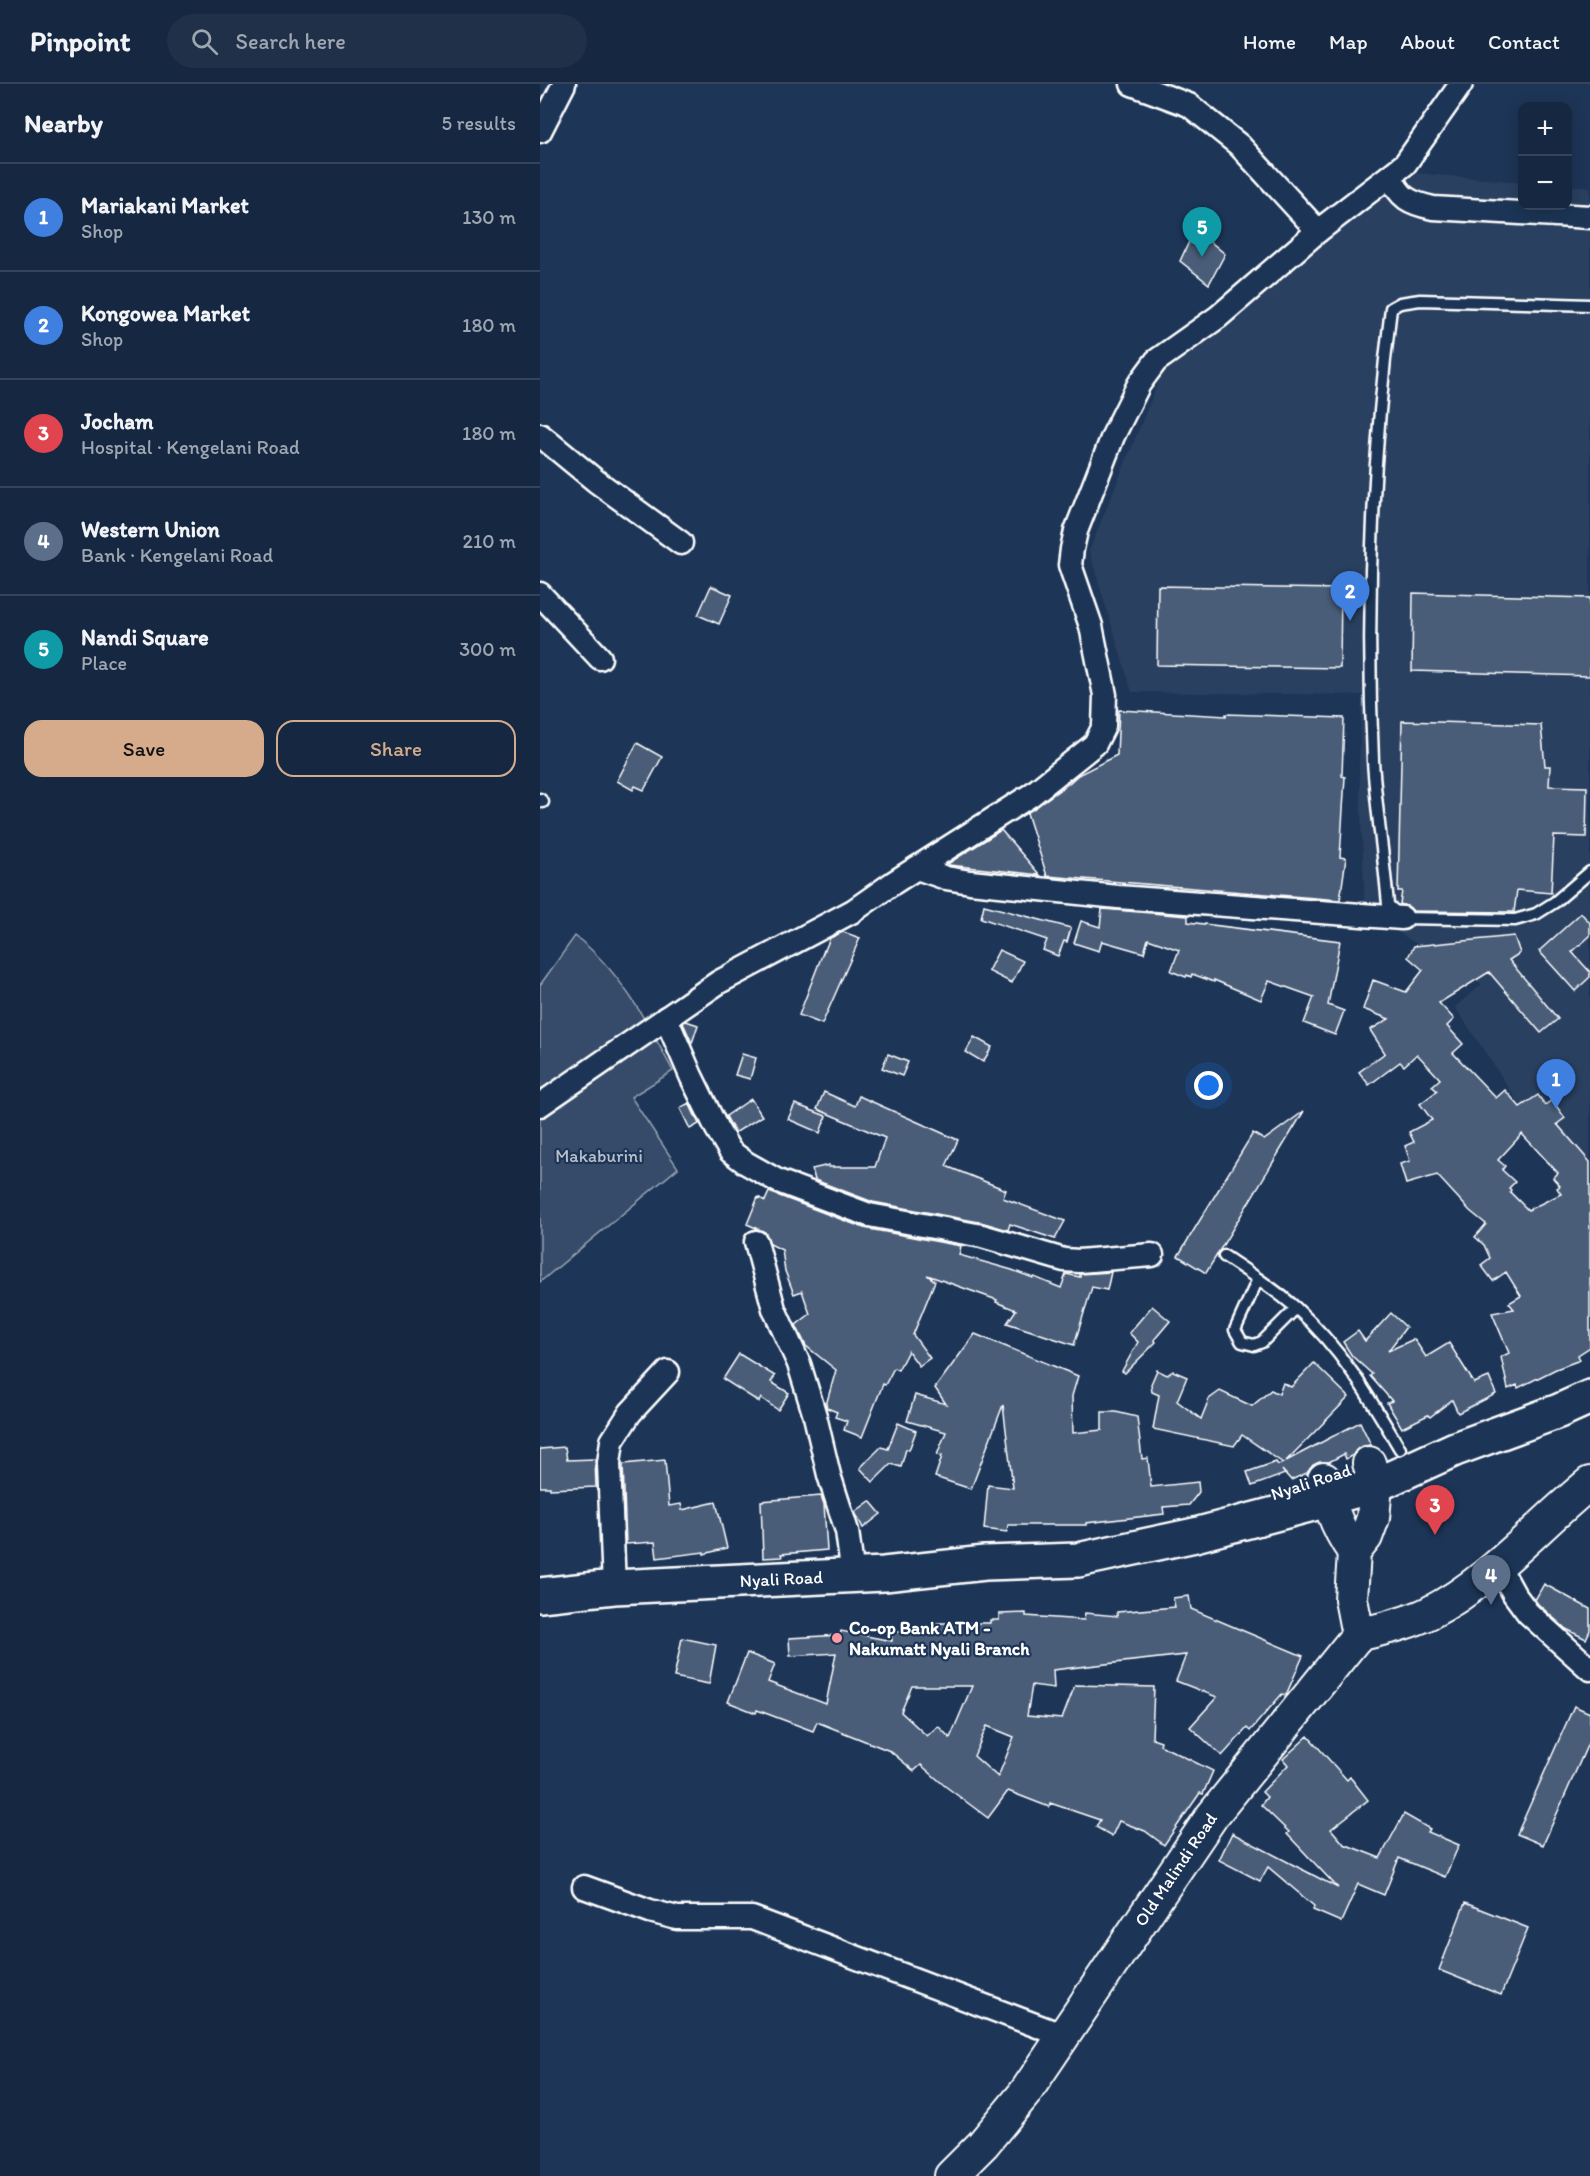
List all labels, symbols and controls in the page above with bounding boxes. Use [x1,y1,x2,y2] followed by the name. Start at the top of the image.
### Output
[167,14,587,68] search box
[30,24,131,58] text: Pinpoint
[188,25,221,58] icon: search
[236,28,346,55] text: Search here
[1243,29,1296,54] text: Home
[1329,29,1368,54] text: Map
[1401,29,1455,54] text: About
[1488,29,1560,54] text: Contact
[1518,102,1572,210] map controls
[1518,102,1572,156] button: +
[24,107,103,139] text: Nearby
[442,111,516,135] text: 5 results
[1518,156,1572,210] button: −
[81,192,249,219] text: Mariakani Market
[39,205,48,229] text: 1
[462,205,516,229] text: 130 m
[1182,208,1222,257] pin: 5
[81,219,123,243] text: Shop
[81,300,250,327] text: Kongowea Market
[38,313,49,337] text: 2
[462,313,516,337] text: 180 m
[81,327,123,351] text: Shop
[81,408,154,435] text: Jocham
[38,421,49,445] text: 3
[462,421,516,445] text: 180 m
[81,435,300,459] text: Hospital · Kengelani Road
[81,516,220,543] text: Western Union
[37,529,50,553] text: 4
[463,529,516,553] text: 210 m
[81,543,273,567] text: Bank · Kengelani Road
[1330,572,1370,621] pin: 2
[81,624,209,651] text: Nandi Square
[38,637,49,661] text: 5
[459,637,516,661] text: 300 m
[81,651,127,675] text: Place
[24,720,264,777] button: Save
[276,720,516,777] button: Share
[1536,1060,1576,1109] pin: 1
[1194,1071,1223,1100] your location
[555,1145,643,1167] park label: Makaburini
[1268,1459,1354,1505] street label: Nyali Road
[1416,1486,1454,1535] pin: 3
[1472,1556,1510,1605] pin: 4
[739,1566,824,1592] street label: Nyali Road
[849,1617,1030,1660] place label: Co-op Bank ATM - Nakumatt Nyali Branch
[830,1631,844,1645] marker: Co-op Bank ATM - Nakumatt Nyali Branch
[1130,1808,1222,1930] street label: Old Malindi Road

